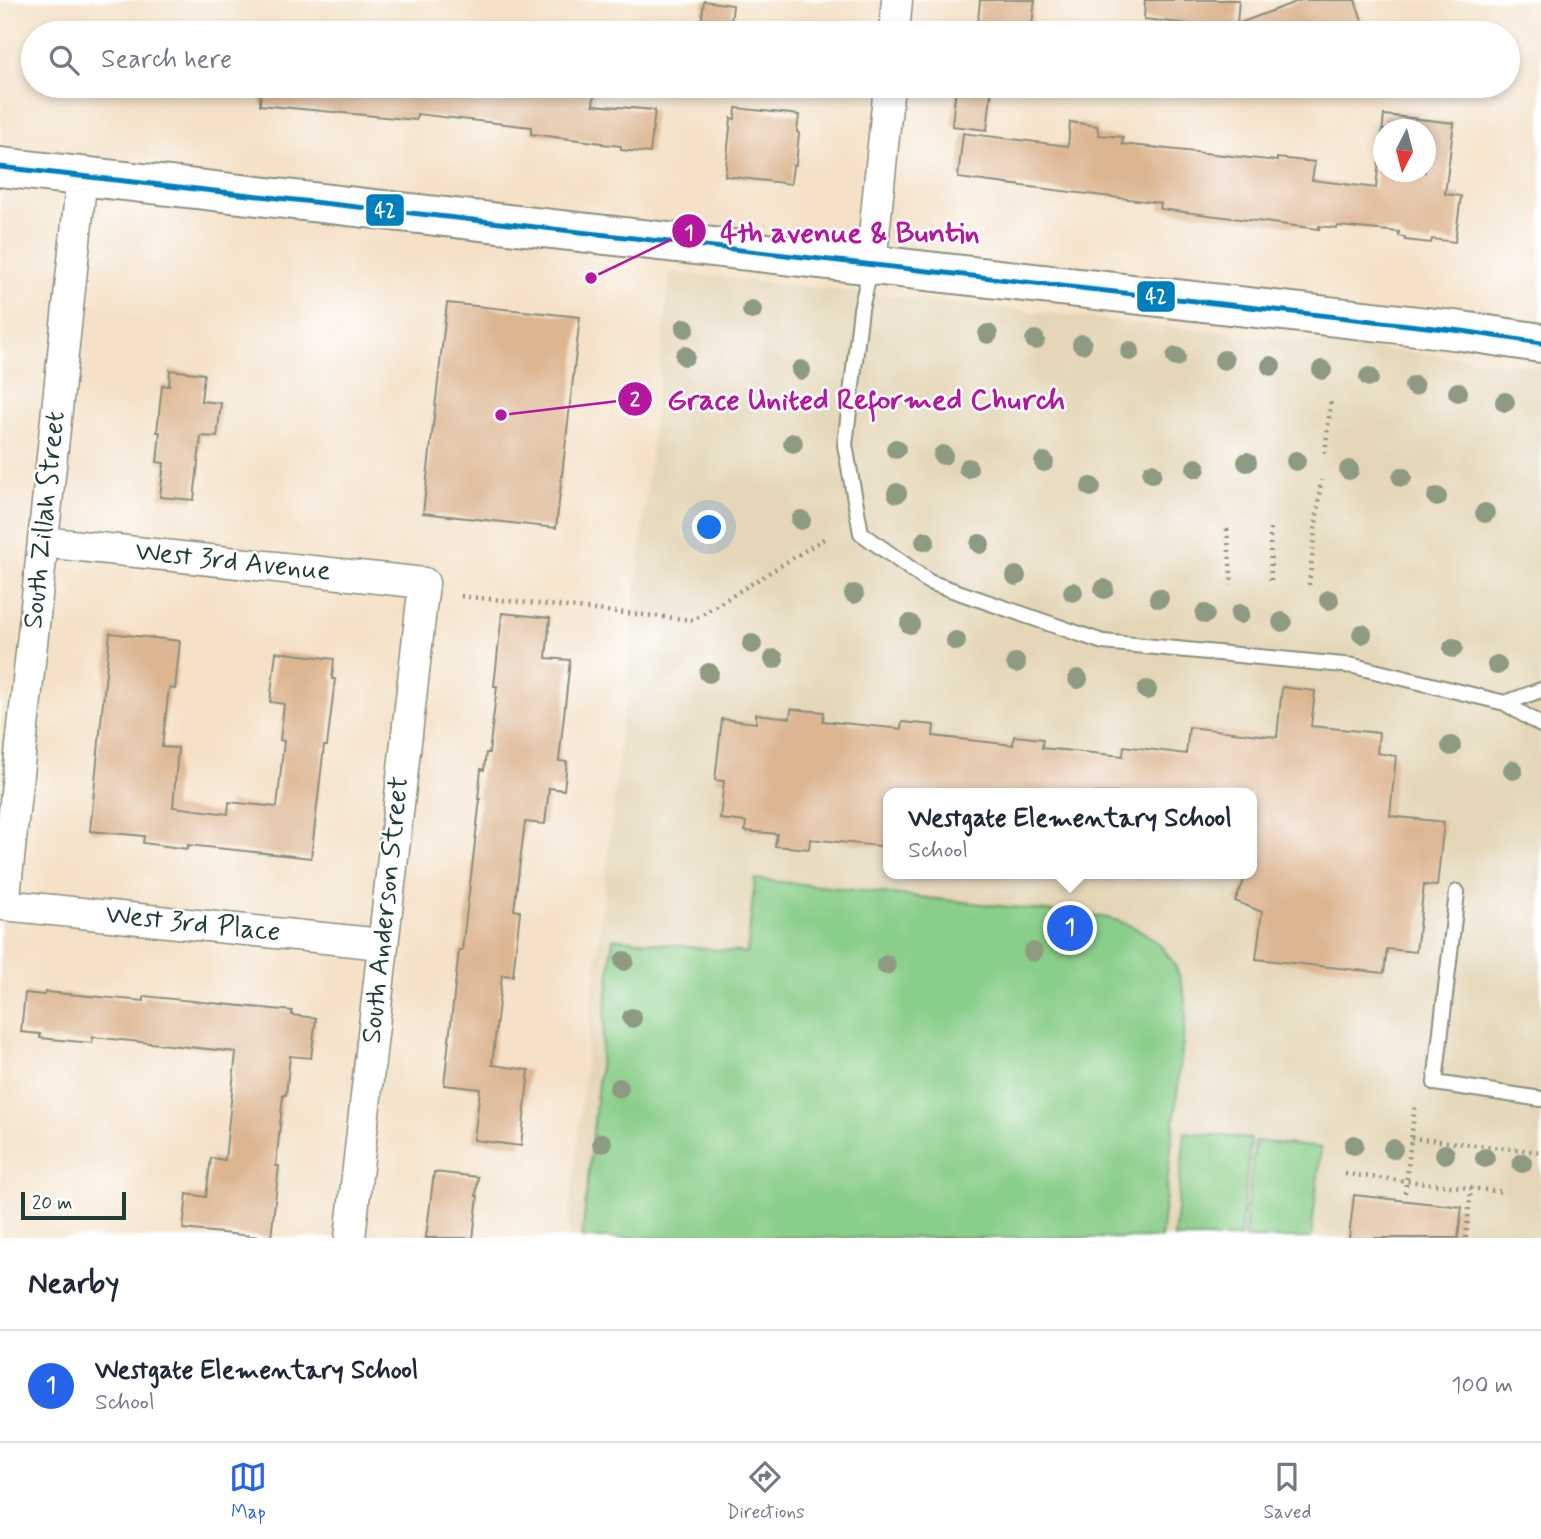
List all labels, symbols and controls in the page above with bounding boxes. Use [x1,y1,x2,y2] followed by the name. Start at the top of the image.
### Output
[21,21,1520,98] search box
[45,41,83,79] icon: search
[101,43,232,77] text: Search here
[1373,119,1436,182] north arrow
[365,193,405,227] line badge: 42
[374,199,396,224] text: 42
[671,206,994,257] callout: 4th avenue & Buntin
[720,214,980,253] text: 4th avenue & Buntin
[684,219,694,247] text: 1
[1136,280,1176,313] line badge: 42
[1145,285,1167,310] text: 42
[617,373,1080,424] callout: Grace United Reformed Church
[667,381,1065,423] text: Grace United Reformed Church
[630,386,641,414] text: 2
[15,409,75,631] street label: South Zillah Street
[692,510,726,544] your location
[133,533,333,591] street label: West 3rd Avenue
[354,774,418,1046] street label: South Anderson Street
[883,788,1257,879] popup
[908,802,1232,836] text: Westgate Elementary School
[908,836,968,866] text: School
[104,896,282,952] street label: West 3rd Place
[1047,902,1093,954] pin: 1
[21,1189,126,1221] scale bar
[32,1191,72,1216] text: 20 m
[28,1264,119,1303] text: Nearby
[95,1354,418,1388] text: Westgate Elementary School
[46,1371,56,1401] text: 1
[1451,1371,1513,1401] text: 100 m
[95,1388,155,1418] text: School
[229,1458,267,1525] tab: Map
[726,1458,805,1525] tab: Directions
[1263,1458,1311,1525] tab: Saved

